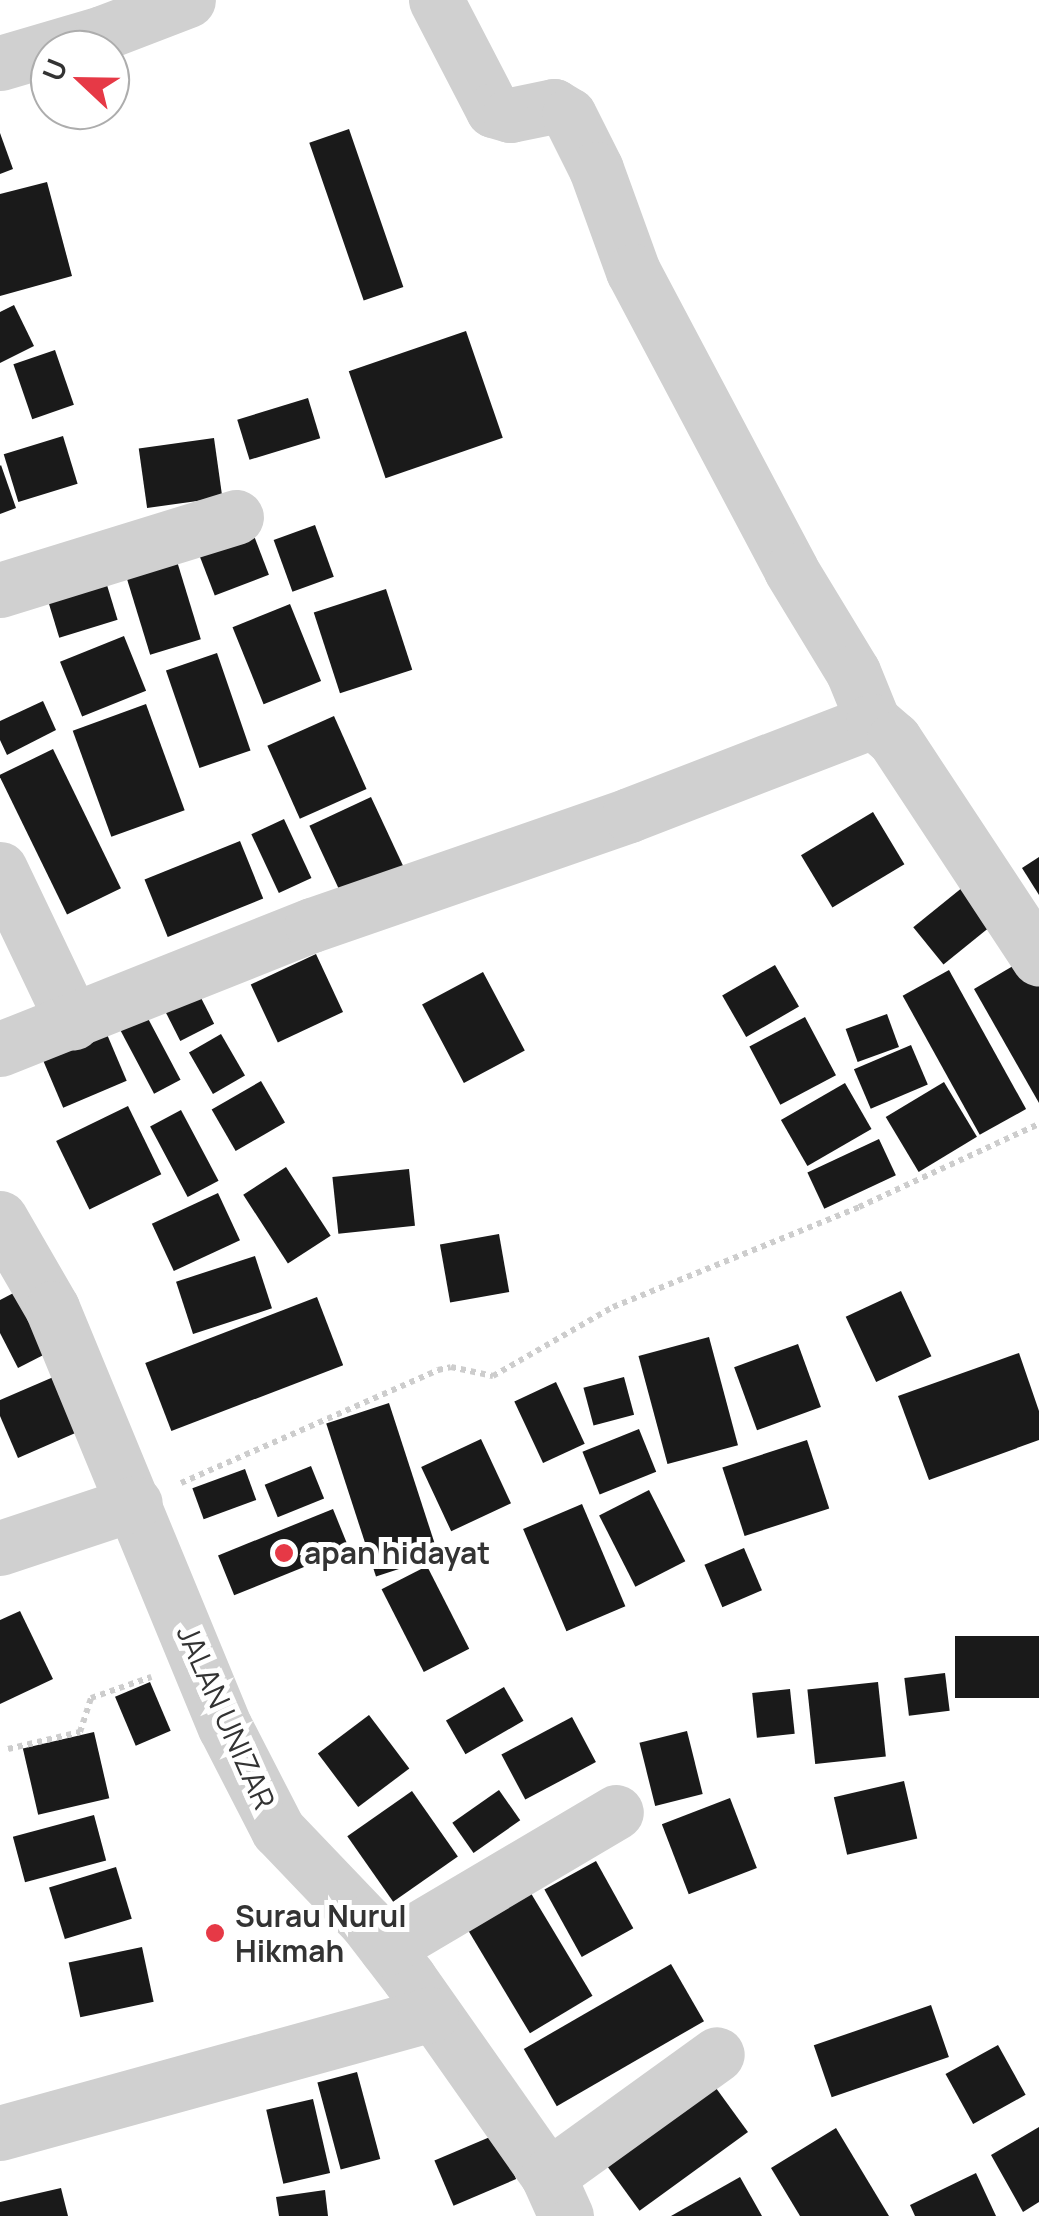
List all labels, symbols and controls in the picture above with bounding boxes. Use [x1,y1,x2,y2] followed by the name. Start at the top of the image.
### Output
[30,30,130,130] north arrow
[33,53,75,86] text: U
[304,1535,490,1571] place label: apan hidayat
[273,1542,295,1564] marker: apan hidayat
[169,1619,283,1815] street label: JALAN UNIZAR
[235,1898,407,1968] place label: Surau Nurul Hikmah
[204,1922,226,1944] marker: Surau Nurul Hikmah

